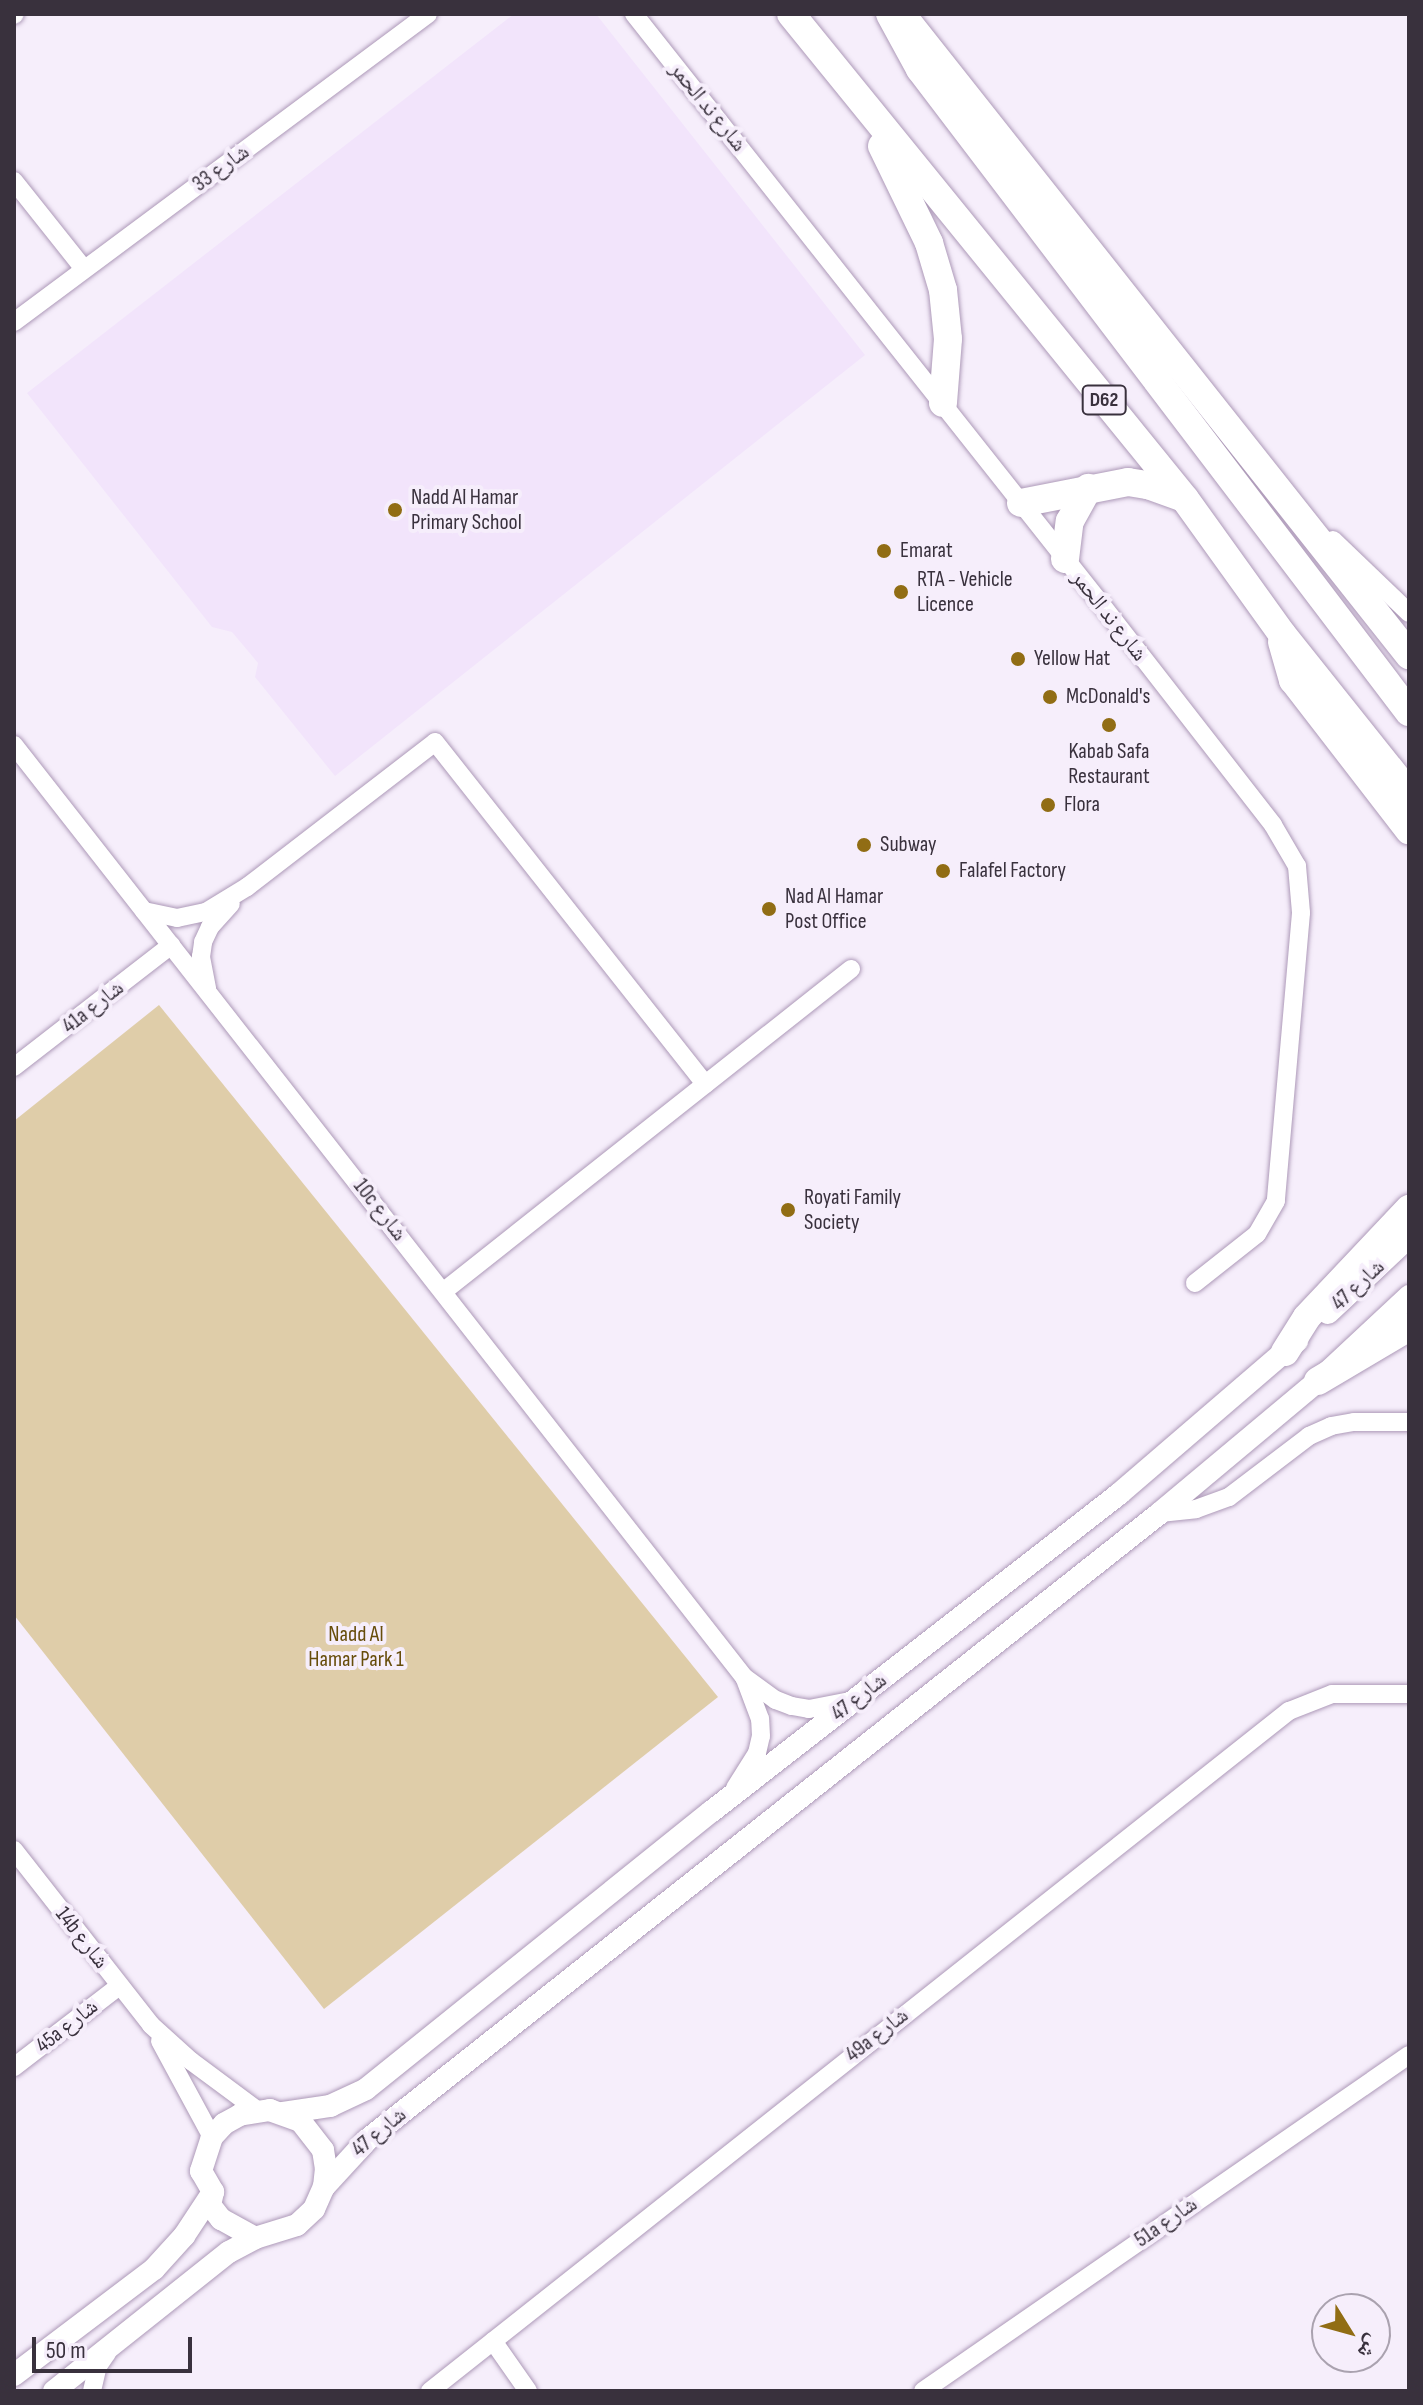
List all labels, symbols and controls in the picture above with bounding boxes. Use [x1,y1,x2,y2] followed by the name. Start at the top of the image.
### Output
[664,57,752,157] street label: شارع ند الحمر
[187,139,255,197] street label: شارع 33
[1080,384,1128,416] road number: D62
[411,484,522,536] place label: Nadd Al Hamar Primary School
[386,501,404,519] marker: Nadd Al Hamar Primary School
[900,538,953,564] place label: Emarat
[875,542,893,560] marker: Emarat
[1065,565,1153,667] street label: شارع ند الحمر
[917,566,1013,618] place label: RTA - Vehicle Licence
[892,583,910,601] marker: RTA - Vehicle Licence
[1034,646,1110,672] place label: Yellow Hat
[1009,650,1027,668] marker: Yellow Hat
[1066,684,1150,710] place label: McDonald's
[1041,688,1059,706] marker: McDonald's
[1100,716,1118,734] marker: Kabab Safa Restaurant
[1068,738,1150,790] place label: Kabab Safa Restaurant
[1064,792,1100,818] place label: Flora
[1039,796,1057,814] marker: Flora
[880,832,937,858] place label: Subway
[855,836,873,854] marker: Subway
[959,858,1066,884] place label: Falafel Factory
[934,862,952,880] marker: Falafel Factory
[785,883,883,934] place label: Nad Al Hamar Post Office
[760,900,778,918] marker: Nad Al Hamar Post Office
[57,975,129,1039] street label: 41a شارع
[348,1174,412,1246] street label: 10c شارع
[804,1184,901,1236] place label: Royati Family Society
[779,1201,797,1219] marker: Royati Family Society
[1326,1254,1390,1316] street label: شارع 47
[308,1621,404,1672] park label: Nadd Al Hamar Park 1
[826,1667,892,1727] street label: شارع 47
[50,1902,114,1974] street label: 14b شارع
[31,1993,103,2059] street label: 45a شارع
[840,2002,914,2068] street label: 49a شارع
[346,2102,412,2162] street label: شارع 47
[1130,2191,1202,2253] street label: 51a شارع
[1311,2293,1391,2373] north arrow
[36,2321,196,2371] scale bar
[1351,2329,1387,2364] text: ش
[46,2336,86,2365] text: 50 m

